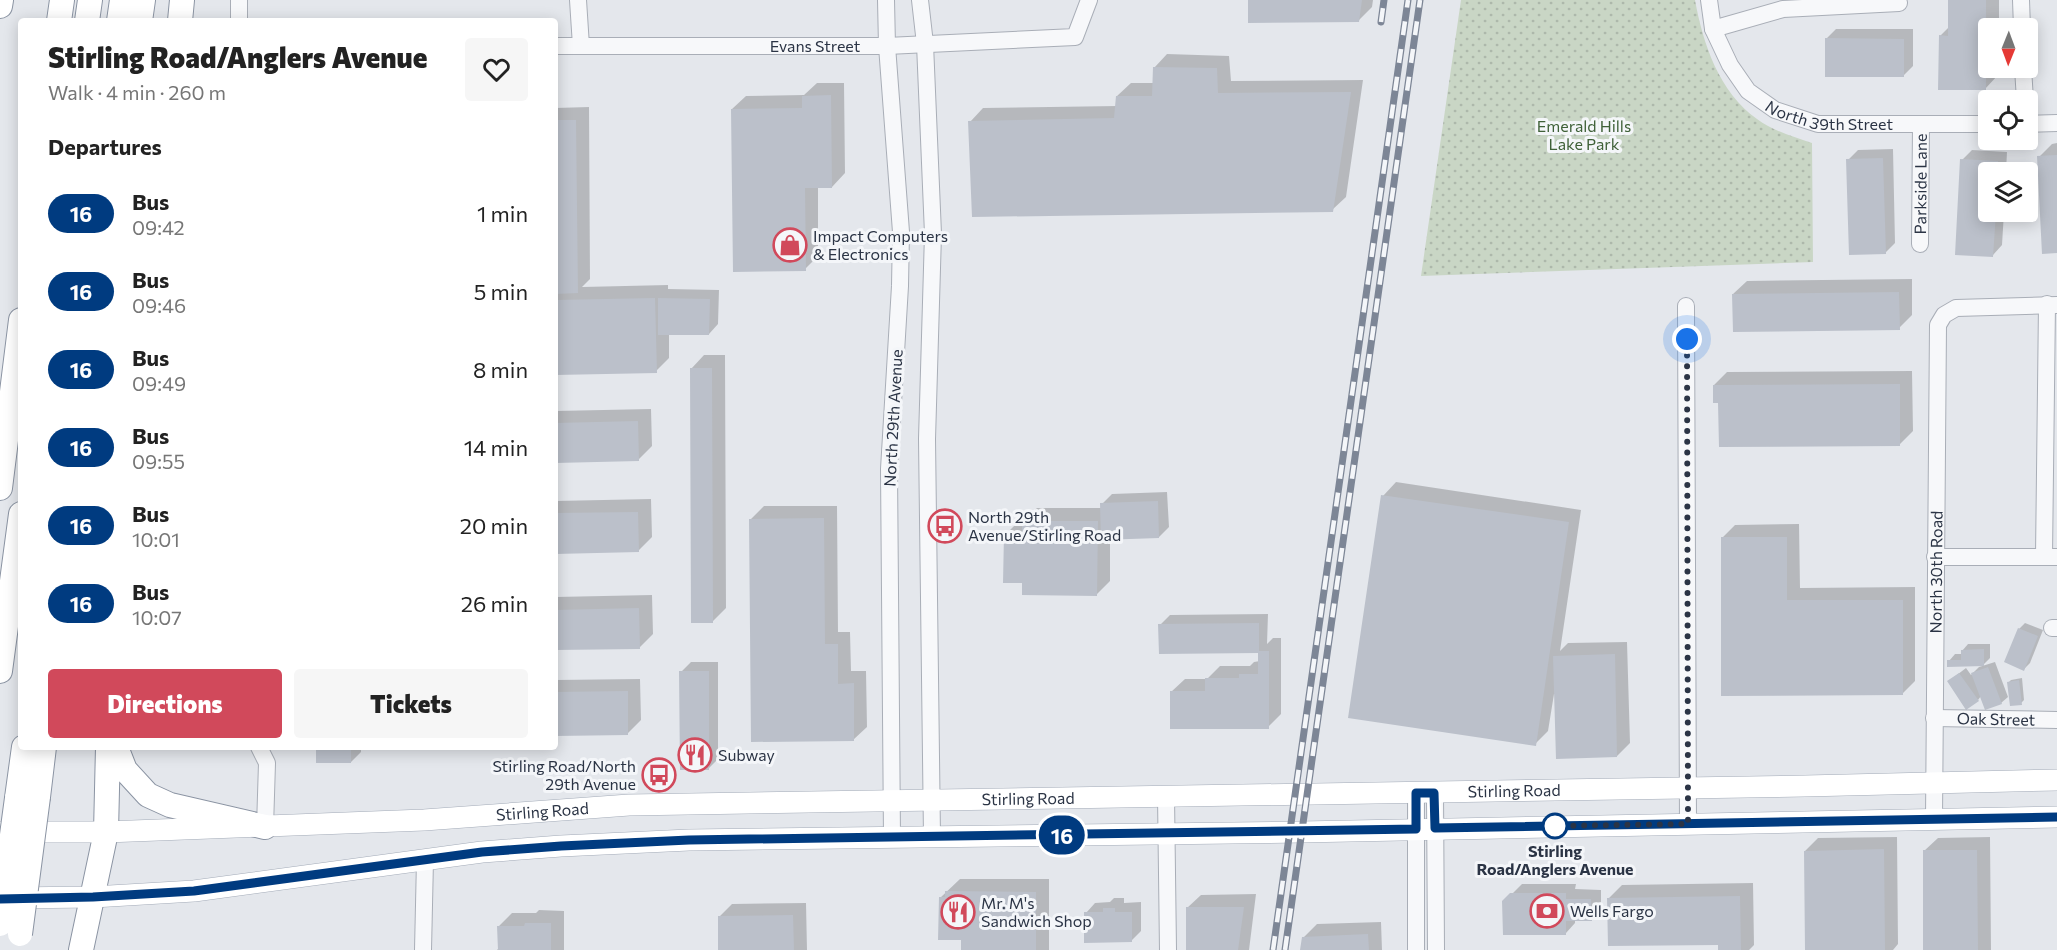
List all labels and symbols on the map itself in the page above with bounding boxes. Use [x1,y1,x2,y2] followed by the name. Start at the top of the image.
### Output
[1978,18,2038,78] north arrow
[770,36,861,55] street label: Evans Street
[1762,96,1893,133] street label: North 39th Street
[1537,116,1631,153] park label: Emerald Hills Lake Park
[1910,133,1930,235] street label: Parkside Lane
[813,226,948,263] place label: Impact Computers & Electronics
[772,227,808,263] shop icon: Impact Computers & Electronics
[1672,324,1702,354] your location
[879,349,906,487] street label: North 29th Avenue
[968,507,1121,544] place label: North 29th Avenue/Stirling Road
[927,508,963,544] bus stop icon: North 29th Avenue/Stirling Road
[1925,511,1945,633] street label: North 30th Road
[1957,708,2036,729] street label: Oak Street
[677,737,713,773] restaurant icon: Subway
[718,745,775,764] place label: Subway
[492,756,636,793] place label: Stirling Road/North 29th Avenue
[641,757,677,793] bus stop icon: Stirling Road/North 29th Avenue
[1468,780,1561,800] street label: Stirling Road
[982,788,1075,808] street label: Stirling Road
[495,798,589,824] street label: Stirling Road
[1542,813,1568,839] marker: Stirling Road/Anglers Avenue
[1035,816,1089,854] line badge: 16
[1477,841,1633,878] place label: Stirling Road/Anglers Avenue
[981,893,1092,930] place label: Mr. M's Sandwich Shop
[1529,893,1565,929] bank icon: Wells Fargo
[940,894,976,930] restaurant icon: Mr. M's Sandwich Shop
[1570,901,1654,920] place label: Wells Fargo

